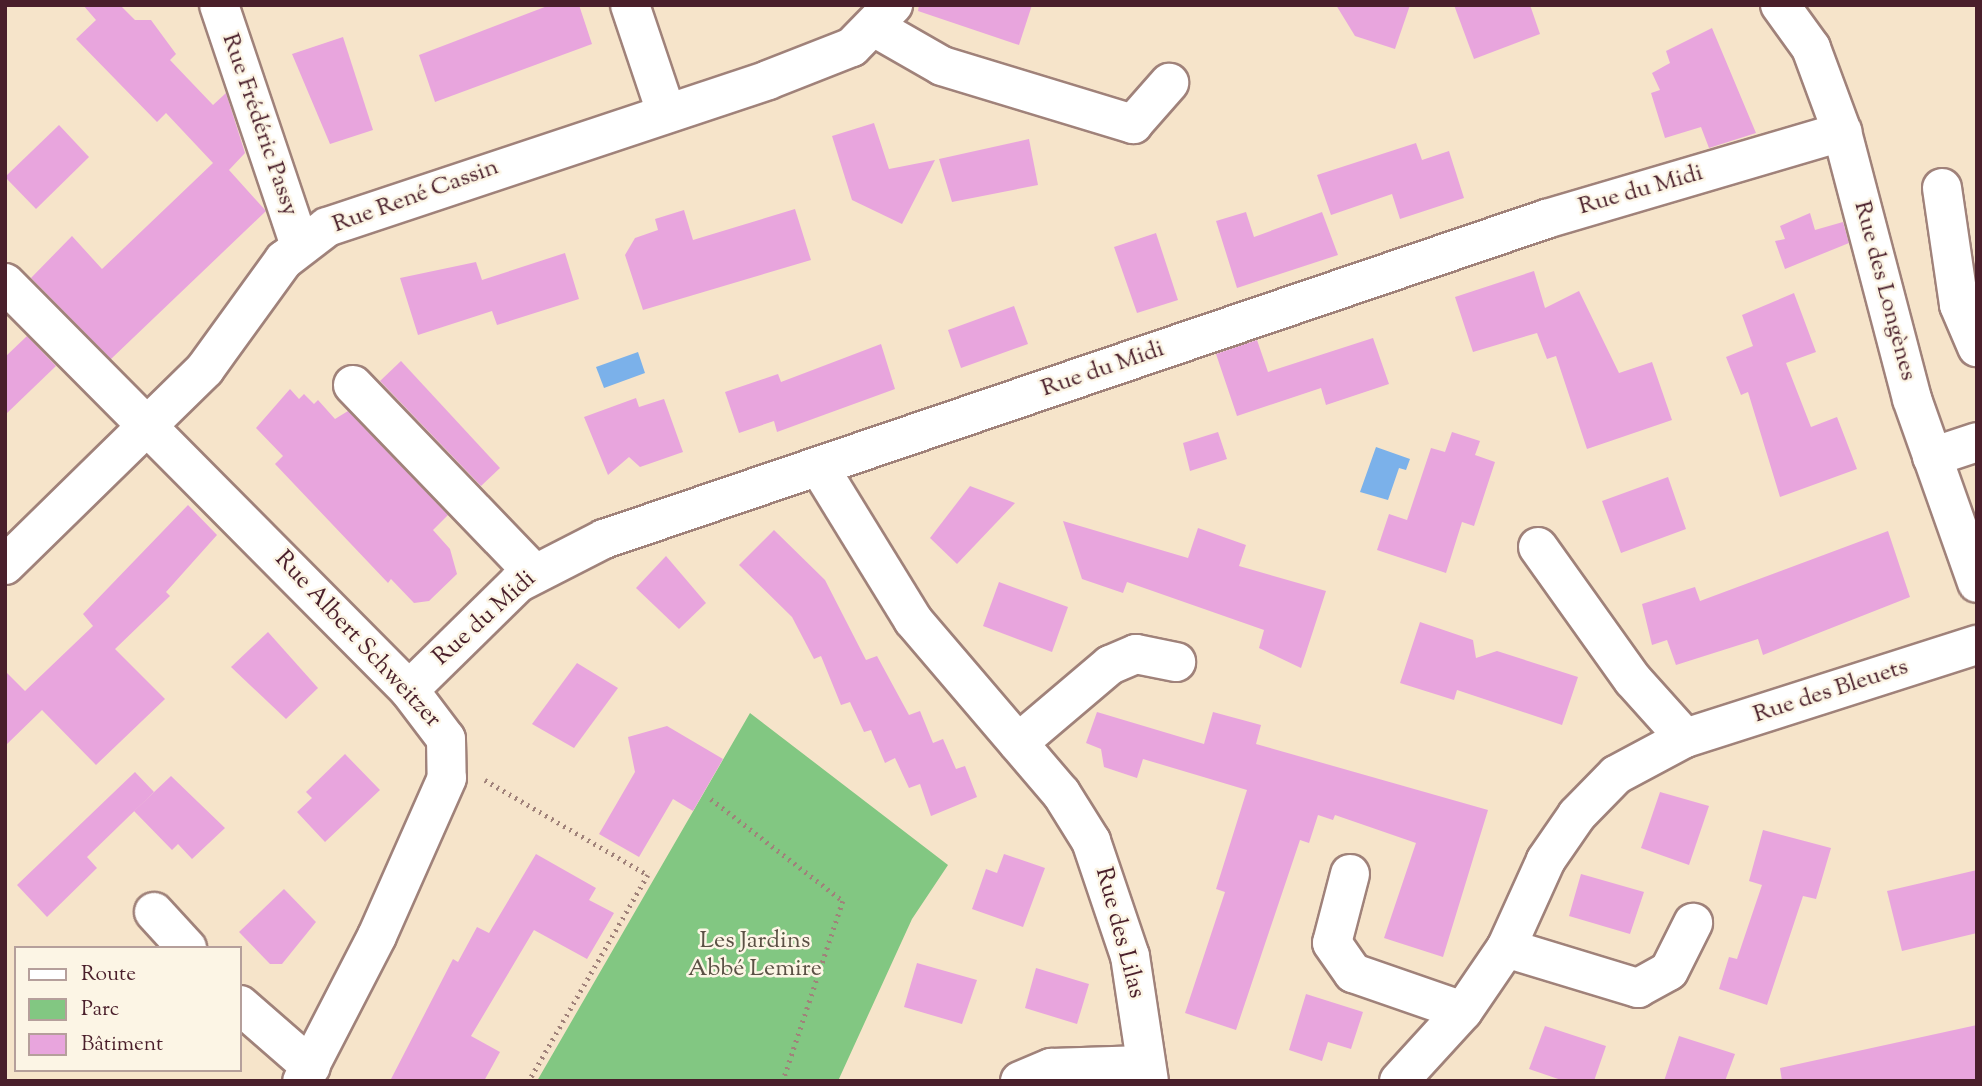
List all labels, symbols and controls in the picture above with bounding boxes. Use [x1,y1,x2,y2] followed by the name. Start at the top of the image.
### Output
[214,30,304,220] street label: Rue Frédéric Passy
[329,154,503,240] street label: Rue René Cassin
[1575,160,1707,222] street label: Rue du Midi
[1846,198,1922,384] street label: Rue des Longènes
[1038,336,1168,404] street label: Rue du Midi
[268,546,446,734] street label: Rue Albert Schweitzer
[428,565,542,673] street label: Rue du Midi
[1750,653,1912,731] street label: Rue des Bleuets
[1088,864,1150,1002] street label: Rue des Lilas
[688,928,822,984] park label: Les Jardins Abbé Lemire
[14,946,242,1072] legend
[81,960,136,990] text: Route
[81,995,119,1025] text: Parc
[81,1030,163,1060] text: Bâtiment

